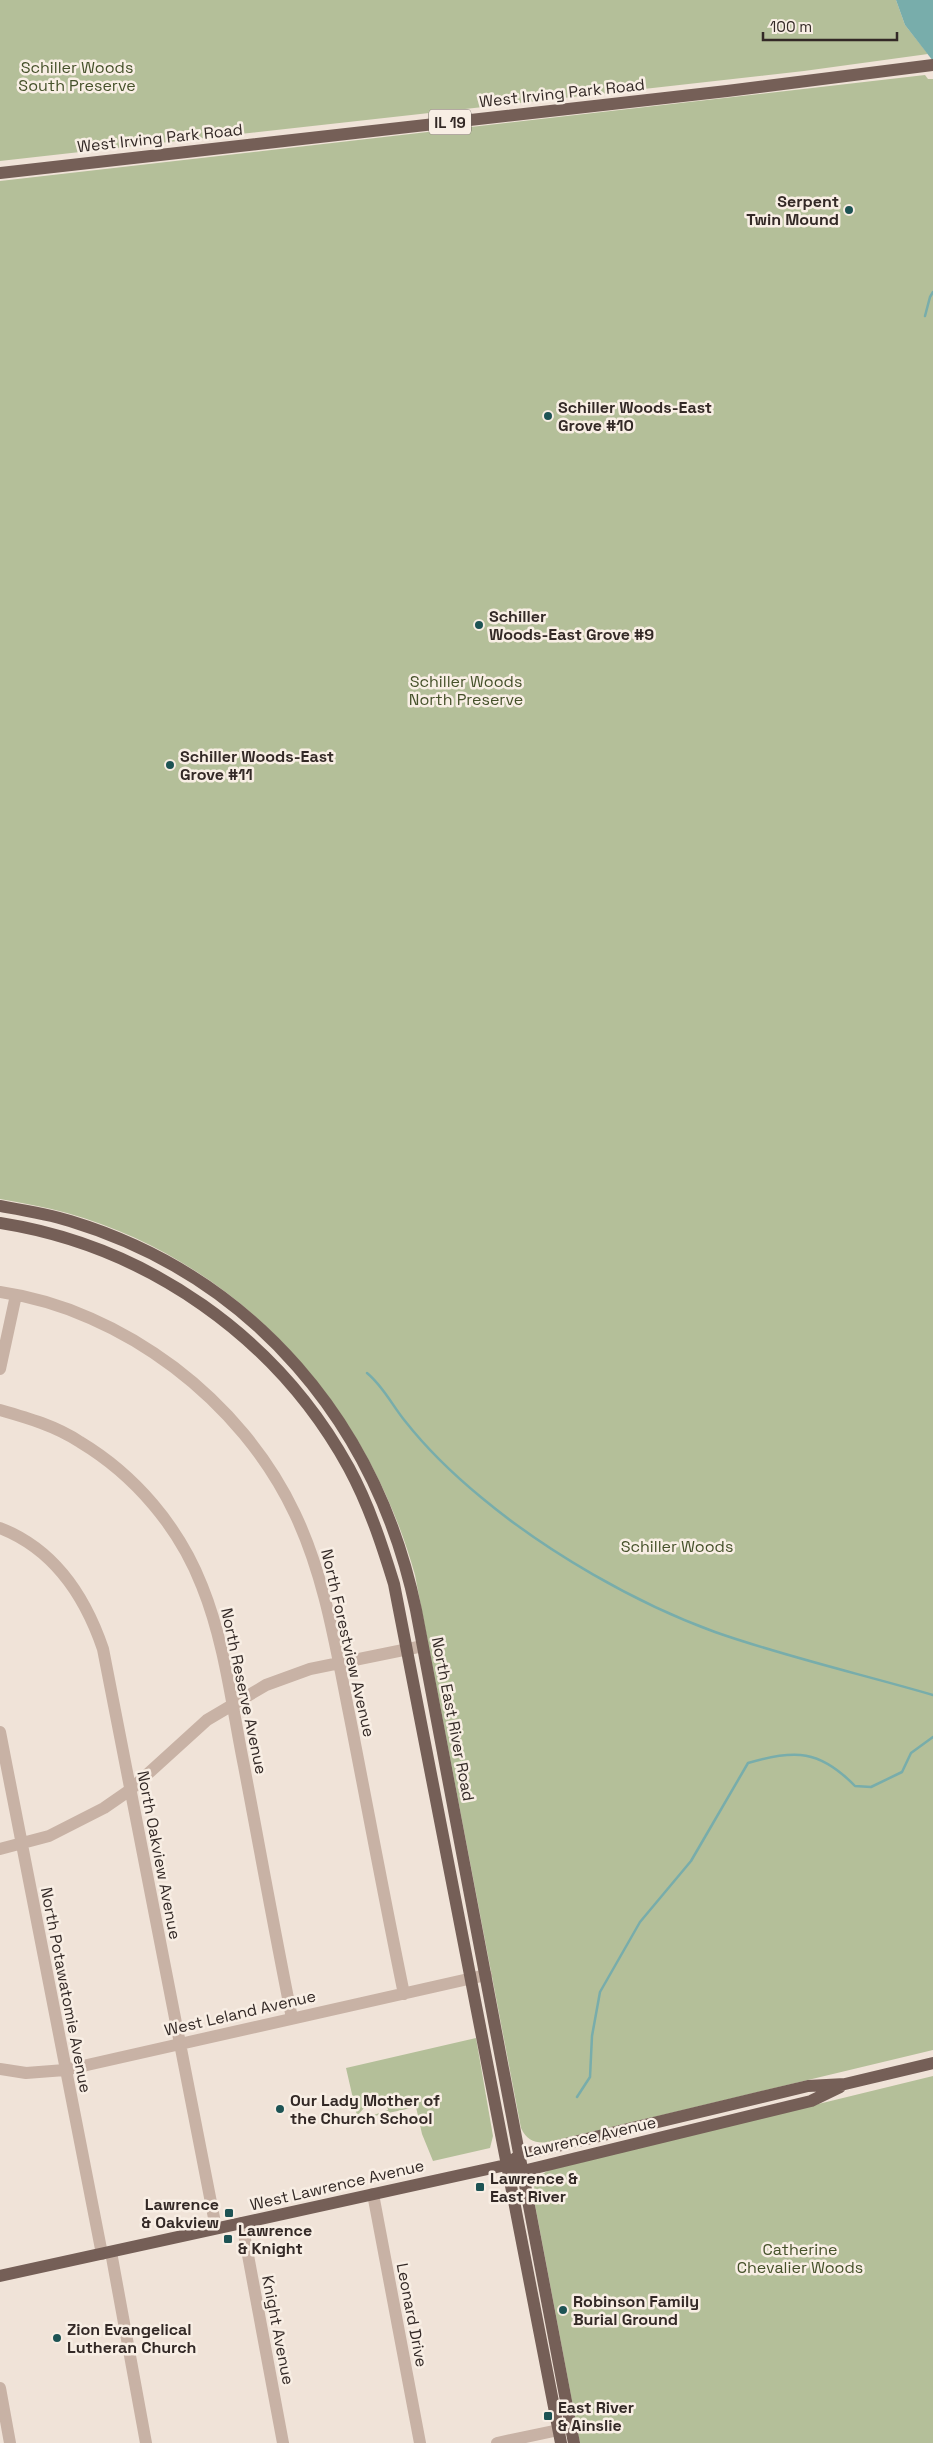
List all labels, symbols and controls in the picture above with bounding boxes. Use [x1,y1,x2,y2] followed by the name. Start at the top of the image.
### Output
[763,10,897,42] scale bar
[770,17,812,36] text: 100 m
[18,57,136,96] park label: Schiller Woods South Preserve
[478,74,646,112] street label: West Irving Park Road
[429,110,471,134] road number: IL 19
[76,119,244,157] street label: West Irving Park Road
[746,191,839,230] place label: Serpent Twin Mound
[843,204,855,216] marker: Serpent Twin Mound
[558,397,712,436] place label: Schiller Woods-East Grove #10
[542,410,554,422] marker: Schiller Woods-East Grove #10
[489,606,654,645] place label: Schiller Woods-East Grove #9
[473,619,485,631] marker: Schiller Woods-East Grove #9
[409,671,523,710] park label: Schiller Woods North Preserve
[180,746,334,785] place label: Schiller Woods-East Grove #11
[164,759,176,771] marker: Schiller Woods-East Grove #11
[621,1536,733,1557] park label: Schiller Woods
[316,1547,380,1739] street label: North Forestview Avenue
[216,1606,272,1776] street label: North Reserve Avenue
[427,1635,479,1803] street label: North East River Road
[132,1769,186,1941] street label: North Oakview Avenue
[36,1885,96,2095] street label: North Potawatomie Avenue
[162,1985,318,2041] street label: West Leland Avenue
[290,2090,440,2129] place label: Our Lady Mother of the Church School
[274,2103,286,2115] marker: Our Lady Mother of the Church School
[522,2112,658,2162] street label: Lawrence Avenue
[248,2155,426,2215] street label: West Lawrence Avenue
[490,2168,578,2207] place label: Lawrence & East River
[474,2181,486,2193] marker: Lawrence & East River
[142,2194,219,2233] place label: Lawrence & Oakview
[223,2207,235,2219] marker: Lawrence & Oakview
[238,2220,312,2259] place label: Lawrence & Knight
[222,2233,234,2245] marker: Lawrence & Knight
[737,2239,863,2278] park label: Catherine Chevalier Woods
[392,2261,432,2369] street label: Leonard Drive
[257,2273,299,2387] street label: Knight Avenue
[573,2291,699,2330] place label: Robinson Family Burial Ground
[557,2304,569,2316] marker: Robinson Family Burial Ground
[67,2319,196,2358] place label: Zion Evangelical Lutheran Church
[51,2332,63,2344] marker: Zion Evangelical Lutheran Church
[558,2397,634,2436] place label: East River & Ainslie
[542,2410,554,2422] marker: East River & Ainslie

